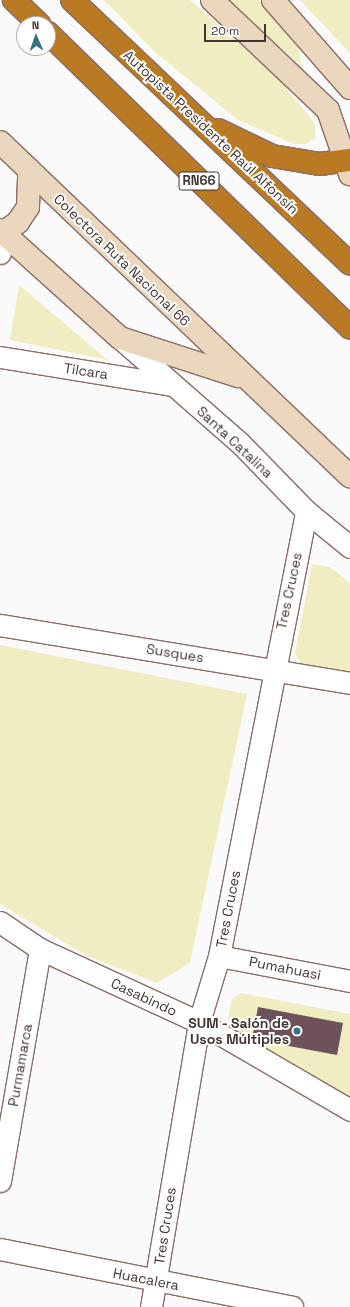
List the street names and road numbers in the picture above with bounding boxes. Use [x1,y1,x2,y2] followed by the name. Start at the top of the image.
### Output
[120,46,302,218] street label: Autopista Presidente Raúl Alfonsín
[178,170,220,192] road number: RN66
[50,190,194,330] street label: Colectora Ruta Nacional 66
[63,359,109,383] street label: Tilcara
[194,403,276,481] street label: Santa Catalina
[273,551,305,631] street label: Tres Cruces
[145,640,205,666] street label: Susques
[212,869,244,949] street label: Tres Cruces
[248,953,322,983] street label: Pumahuasi
[108,974,180,1020] street label: Casabindo
[4,1022,36,1108] street label: Purmamarca
[151,1186,179,1266] street label: Tres Cruces
[112,1264,180,1294] street label: Huacalera

